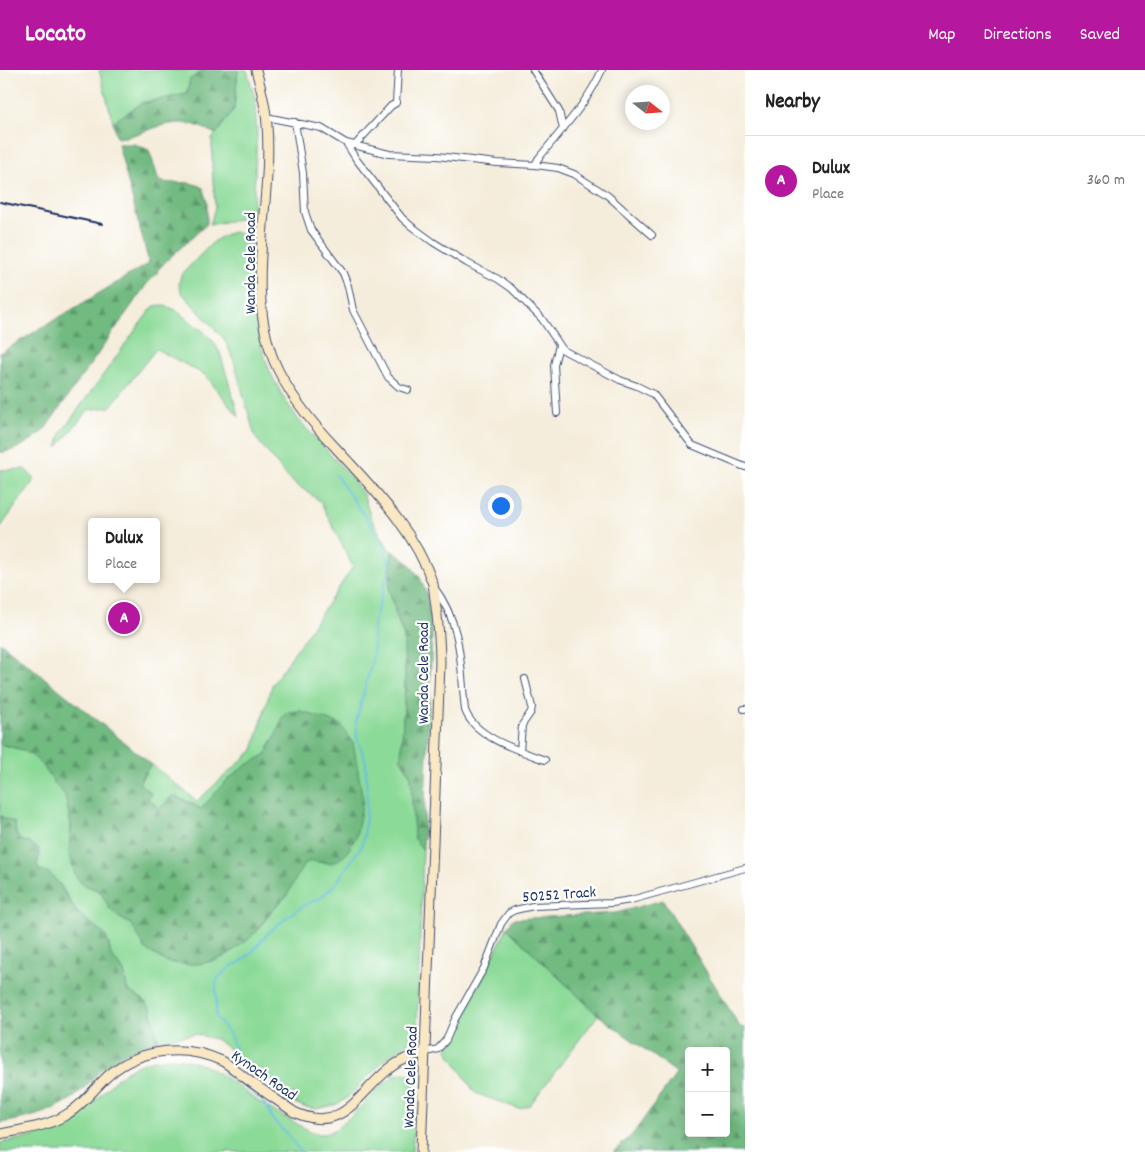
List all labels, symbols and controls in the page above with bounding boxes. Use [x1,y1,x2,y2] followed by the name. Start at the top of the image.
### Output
[25,18,86,52] text: Locato
[928,23,955,48] text: Map
[983,23,1052,48] text: Directions
[1080,23,1120,48] text: Saved
[625,85,670,130] north arrow
[765,88,820,118] text: Nearby
[812,156,850,183] text: Dulux
[777,169,785,192] text: A
[1087,169,1125,192] text: 360 m
[812,183,844,206] text: Place
[240,212,263,314] street label: Wanda Cele Road
[488,493,514,519] your location
[88,518,160,583] popup
[105,526,143,553] text: Dulux
[105,553,137,576] text: Place
[108,599,140,637] pin: A
[413,622,436,724] street label: Wanda Cele Road
[521,881,597,910] street label: 50252 Track
[398,1026,425,1129] street label: Wanda Cele Road
[226,1045,301,1107] street label: Kynoch Road
[685,1047,730,1137] map controls
[685,1047,730,1092] button: +
[685,1092,730,1137] button: −

